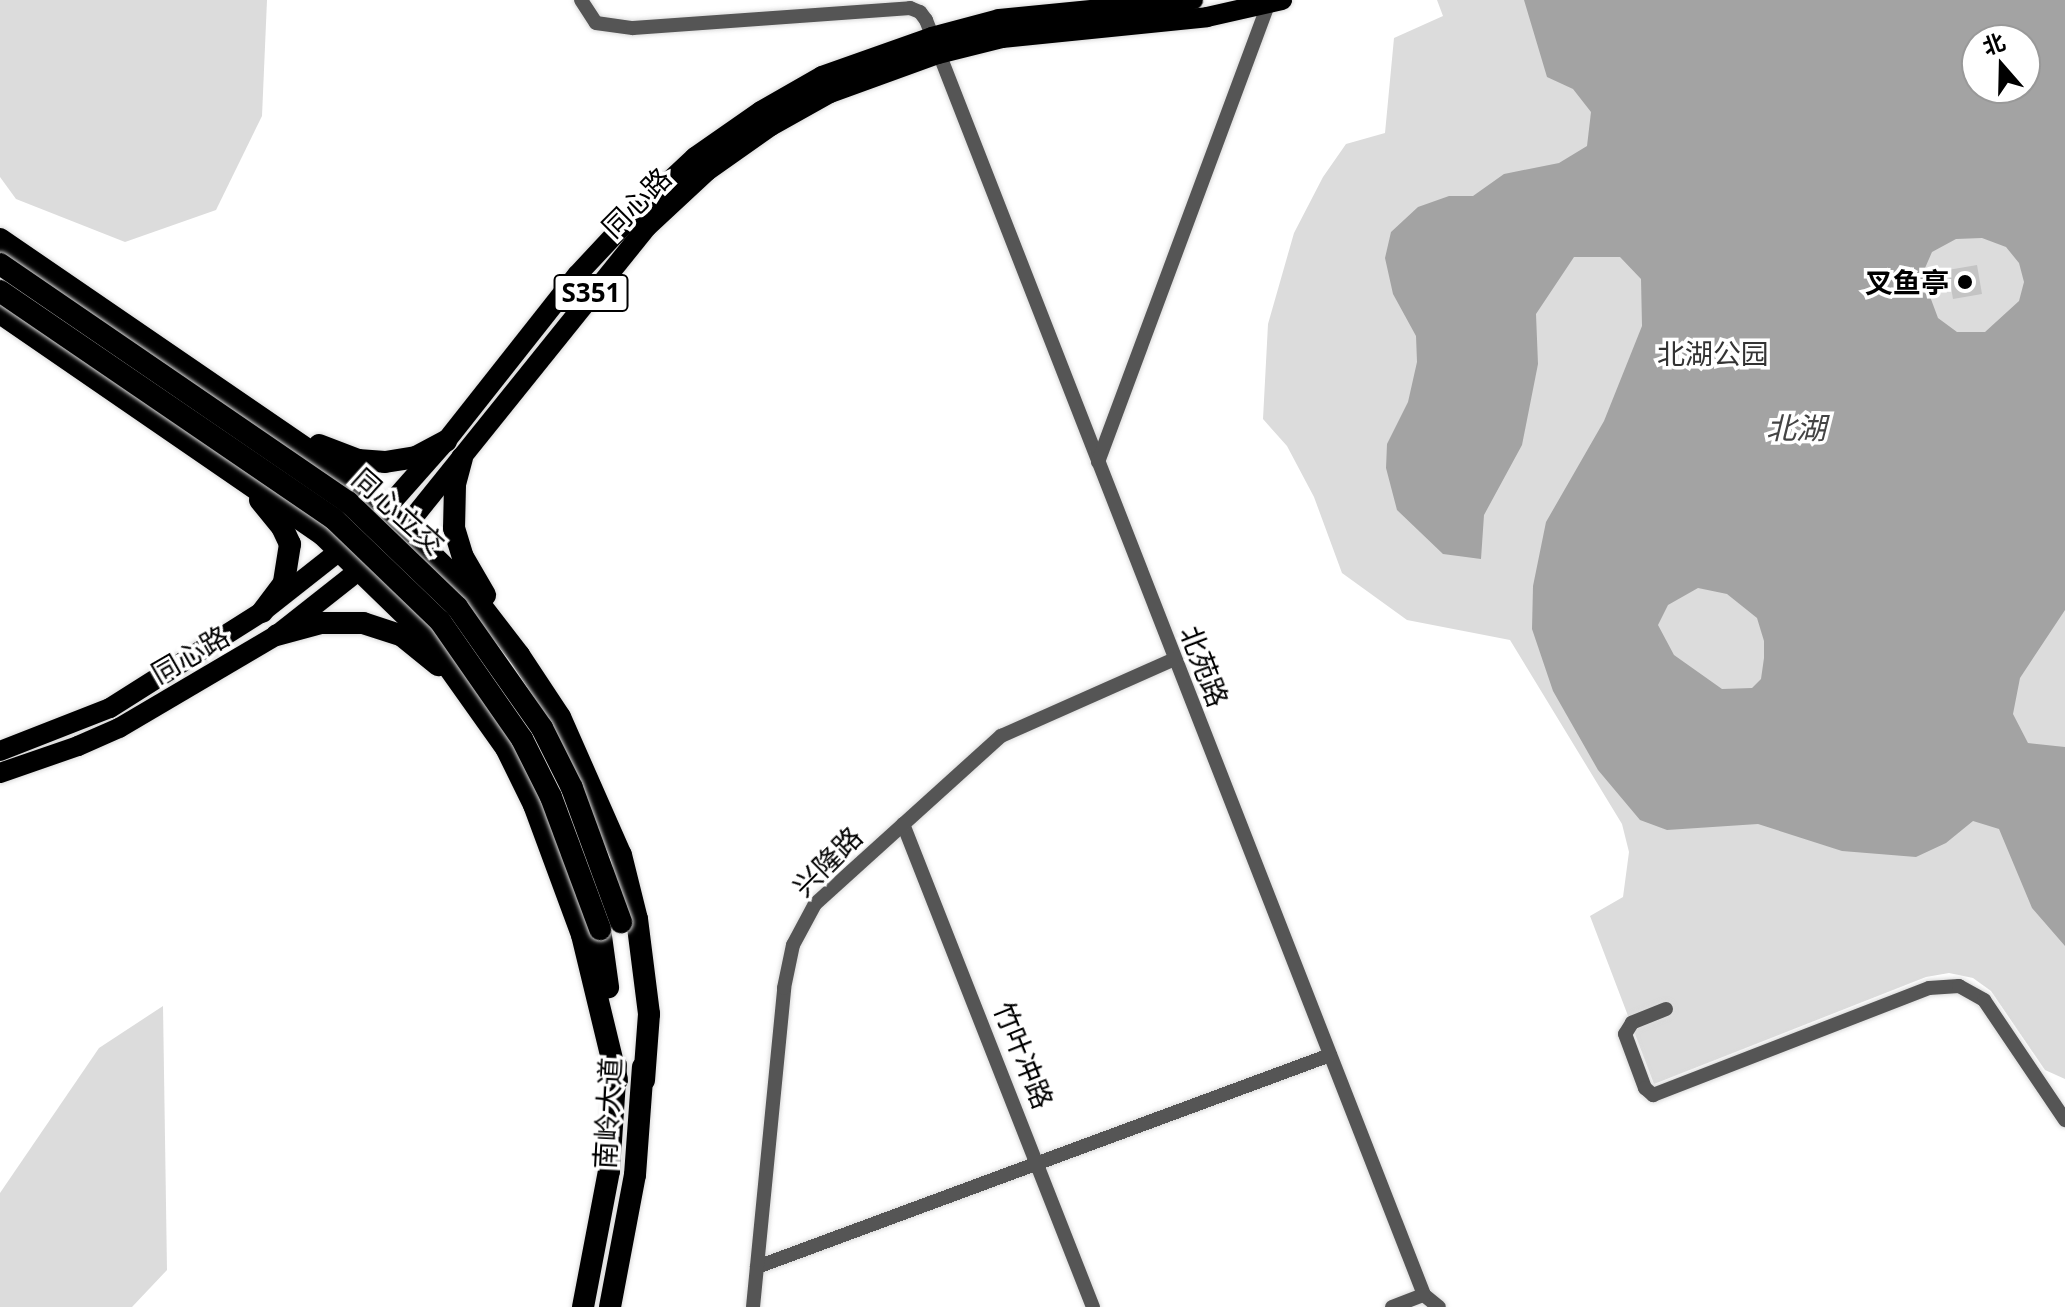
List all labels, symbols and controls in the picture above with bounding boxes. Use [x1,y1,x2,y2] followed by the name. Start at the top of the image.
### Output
[1961,24,2041,104] north arrow
[1978,25,2009,61] text: 北
[594,160,678,244] street label: 同心路
[1865,265,1949,299] place label: 叉鱼亭
[553,271,629,315] road number: S351
[1956,273,1974,291] marker: 叉鱼亭
[1657,336,1769,370] park label: 北湖公园
[1766,410,1826,446] water label: 北湖
[346,461,452,561] street label: 同心立交
[145,618,235,690] street label: 同心路
[1174,621,1236,711] street label: 北苑路
[785,819,869,903] street label: 兴隆路
[987,997,1061,1113] street label: 竹叶冲路
[587,1056,627,1170] street label: 南岭大道

